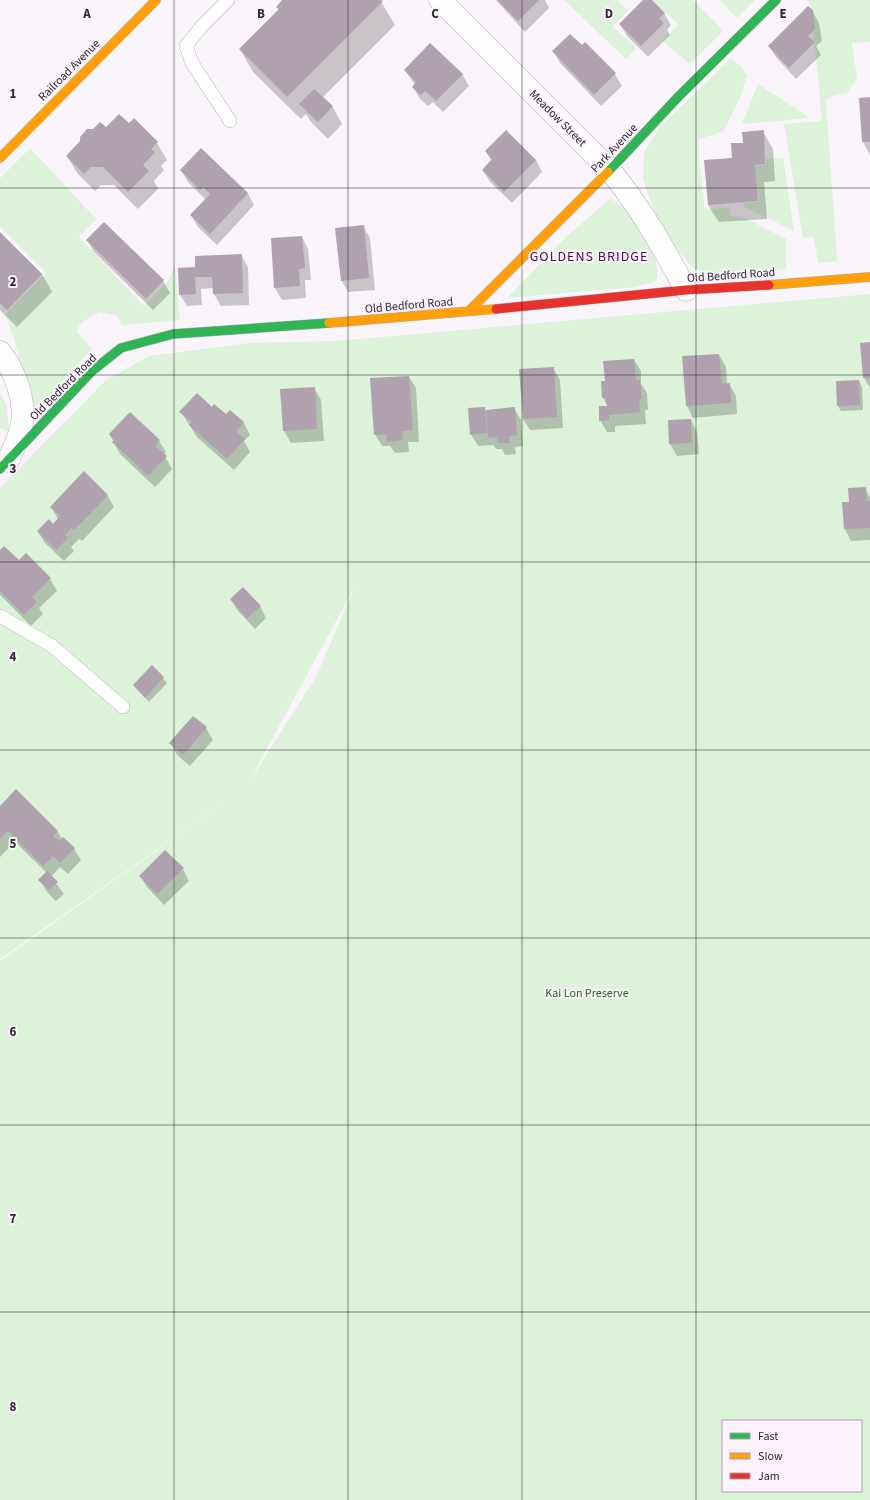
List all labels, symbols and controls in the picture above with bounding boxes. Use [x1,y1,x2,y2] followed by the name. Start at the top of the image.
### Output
[82,5,91,23] text: A
[257,5,265,23] text: B
[431,5,439,23] text: C
[605,5,613,23] text: D
[779,5,787,23] text: E
[35,36,104,105] street label: Railroad Avenue
[10,85,17,103] text: 1
[525,86,590,151] street label: Meadow Street
[587,120,642,177] street label: Park Avenue
[530,247,648,267] district label: GOLDENS BRIDGE
[686,264,776,287] street label: Old Bedford Road
[10,273,17,291] text: 2
[364,293,454,318] street label: Old Bedford Road
[26,350,101,425] street label: Old Bedford Road
[10,460,17,478] text: 3
[10,648,17,666] text: 4
[10,835,17,853] text: 5
[545,985,629,1002] park label: Kai Lon Preserve
[10,1023,17,1041] text: 6
[10,1210,17,1228] text: 7
[10,1398,17,1416] text: 8
[722,1420,862,1492] legend
[758,1428,778,1445] text: Fast
[758,1448,783,1465] text: Slow
[758,1468,780,1485] text: Jam

